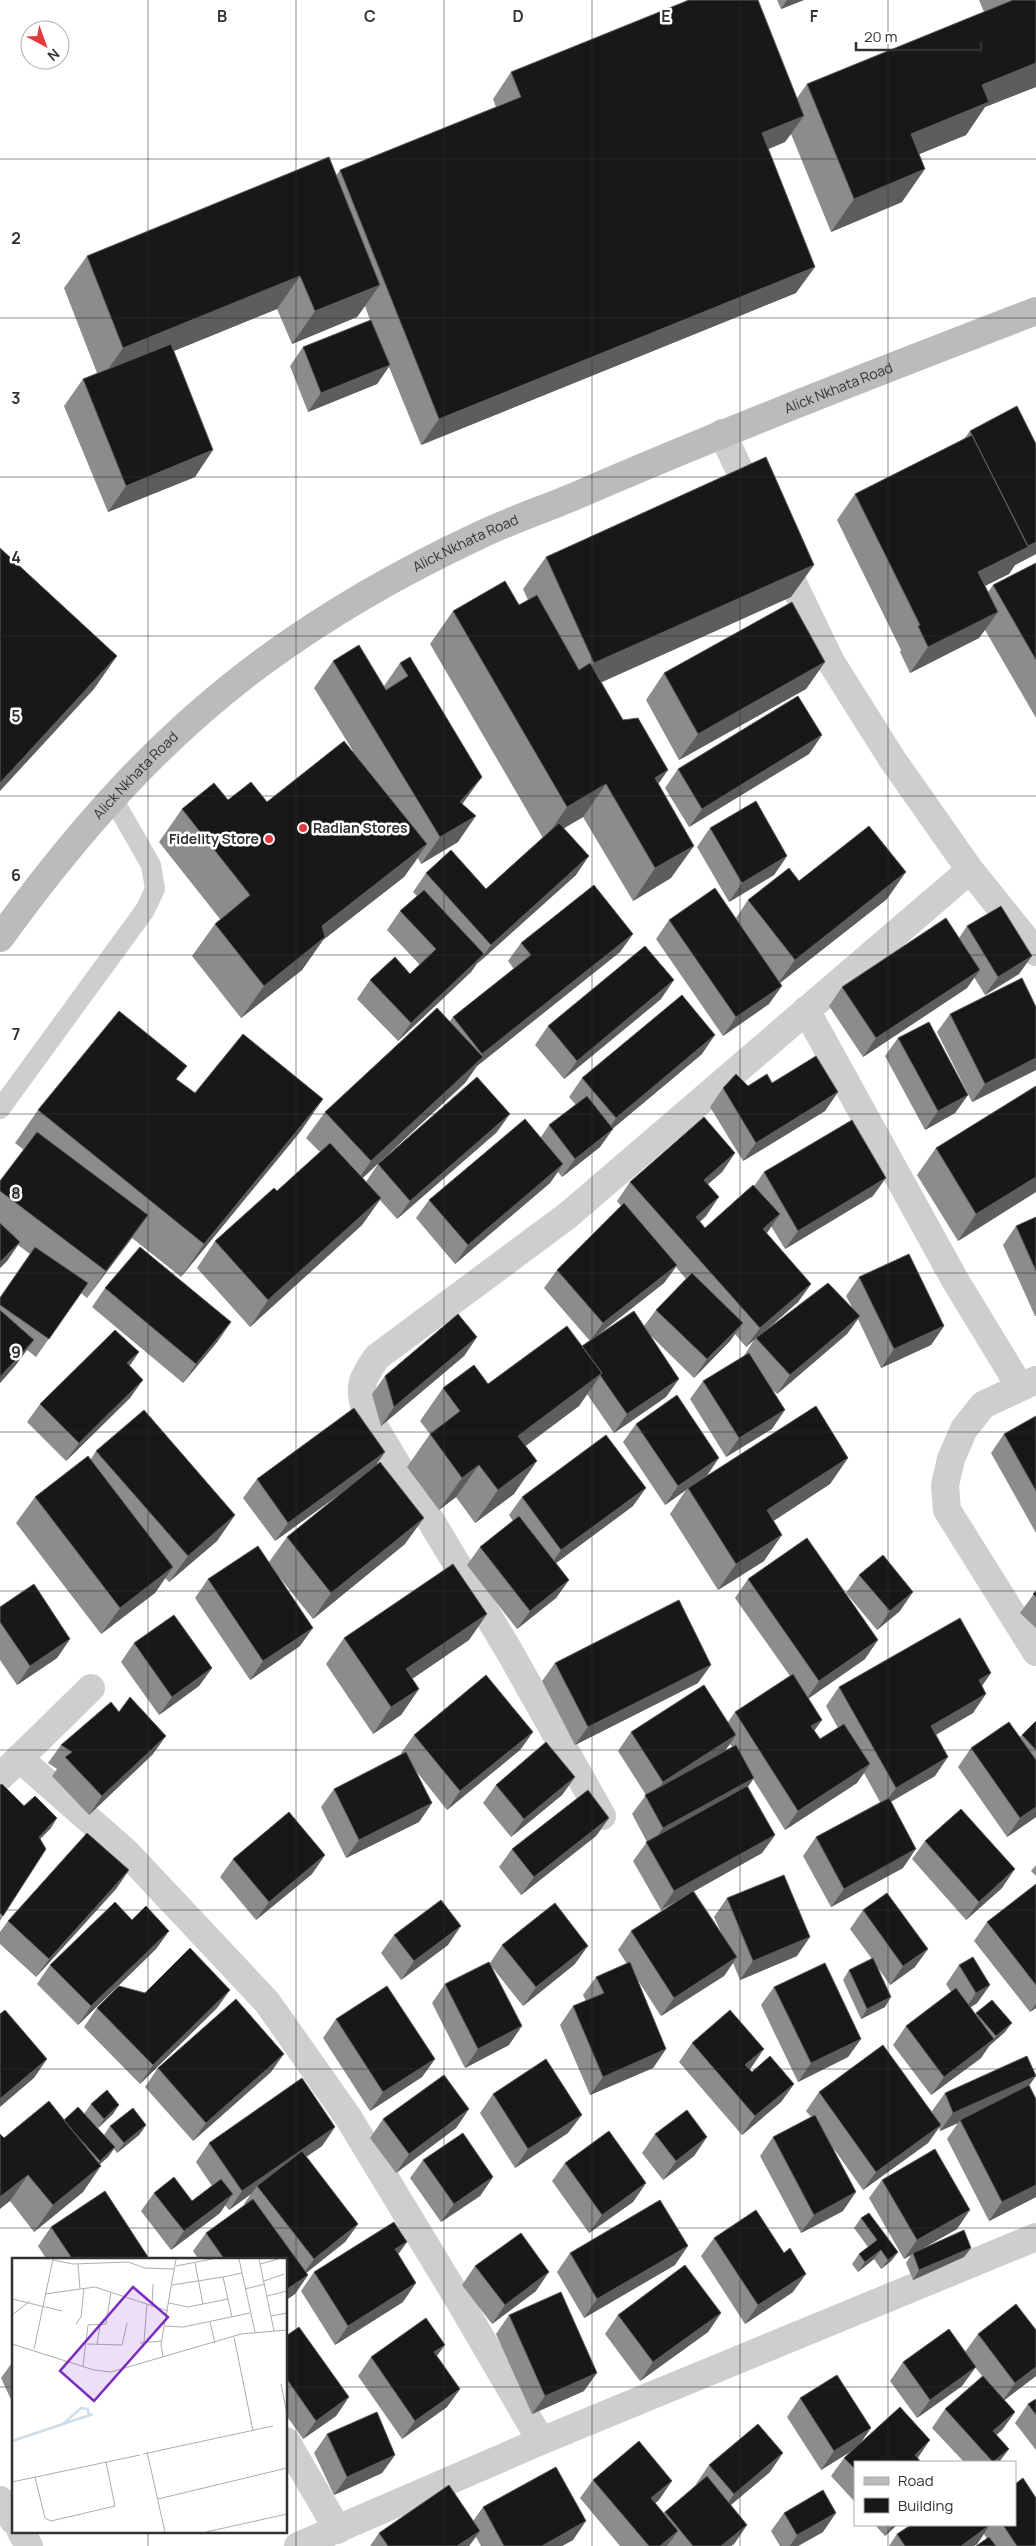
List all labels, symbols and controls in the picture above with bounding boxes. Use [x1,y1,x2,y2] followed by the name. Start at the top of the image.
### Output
[217,5,227,27] text: B
[364,5,376,27] text: C
[512,5,524,27] text: D
[661,5,671,27] text: E
[810,5,819,27] text: F
[20,20,70,70] north arrow
[856,20,981,52] scale bar
[864,26,897,47] text: 20 m
[44,45,64,66] text: N
[11,227,21,249] text: 2
[781,358,895,417] street label: Alick Nkhata Road
[11,387,21,409] text: 3
[409,510,521,576] street label: Alick Nkhata Road
[11,546,21,568] text: 4
[11,705,21,727] text: 5
[88,727,182,823] street label: Alick Nkhata Road
[313,818,408,837] place label: Radian Stores
[297,822,309,834] marker: Radian Stores
[169,829,259,848] place label: Fidelity Store
[263,833,275,845] marker: Fidelity Store
[11,864,21,886] text: 6
[12,1023,20,1045] text: 7
[11,1182,21,1204] text: 8
[11,1341,21,1363] text: 9
[12,2258,288,2534] inset map
[854,2461,1016,2526] legend
[898,2470,934,2491] text: Road
[898,2495,953,2516] text: Building

